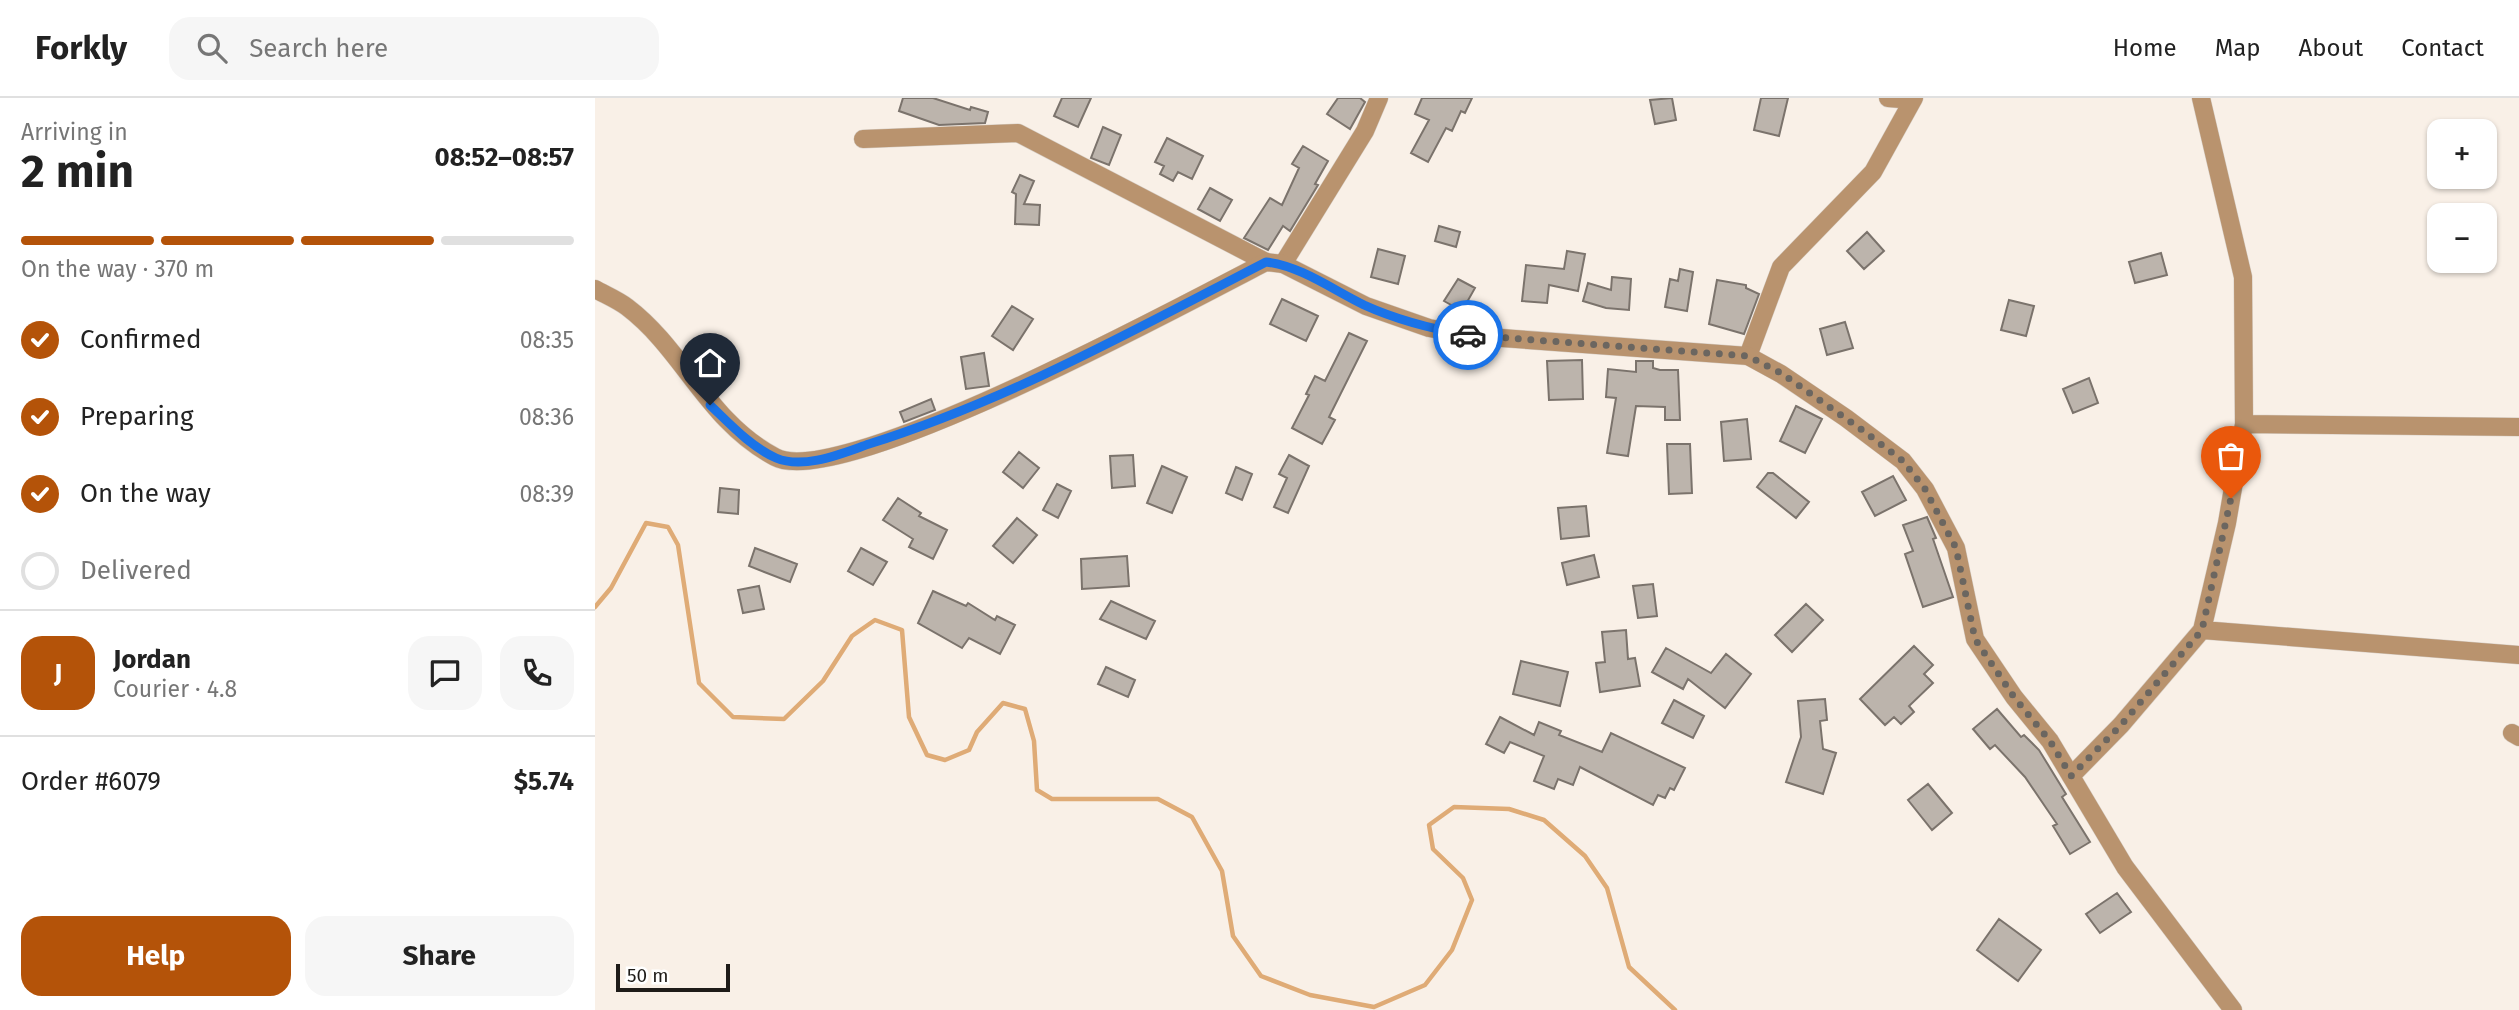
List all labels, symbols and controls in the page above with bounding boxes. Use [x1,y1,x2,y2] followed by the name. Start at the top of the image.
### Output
[169,17,659,80] search box
[35,28,127,68] text: Forkly
[193,29,231,67] icon: search
[249,33,388,64] text: Search here
[2113,34,2177,62] text: Home
[2215,34,2261,62] text: Map
[2299,34,2363,62] text: About
[2401,34,2484,62] text: Contact
[21,118,128,146] text: Arriving in
[2427,119,2497,273] map controls
[2427,119,2497,189] button: +
[435,142,574,173] text: 08:52–08:57
[21,144,134,199] text: 2 min
[2427,203,2497,273] button: −
[21,255,214,283] text: On the way · 370 m
[1433,300,1503,370] courier
[1449,316,1487,354] icon: car
[21,321,59,359] icon: check
[80,324,201,355] text: Confirmed
[520,326,574,354] text: 08:35
[680,333,740,405] pin
[691,344,729,382] icon: home
[21,398,59,436] icon: check
[80,401,193,432] text: Preparing
[519,403,574,431] text: 08:36
[2201,426,2261,498] pin
[2212,437,2250,475] icon: bag
[21,475,59,513] icon: check
[80,478,211,509] text: On the way
[519,480,574,508] text: 08:39
[80,555,192,586] text: Delivered
[408,636,482,710] button: chat
[500,636,574,710] button: phone
[113,644,191,675] text: Jordan
[54,658,62,689] text: J
[113,675,237,703] text: Courier · 4.8
[21,766,161,797] text: Order #6079
[514,766,574,797] text: $5.74
[21,916,291,996] button: Help
[305,916,574,996] button: Share
[616,961,730,993] scale bar
[627,964,668,987] text: 50 m

